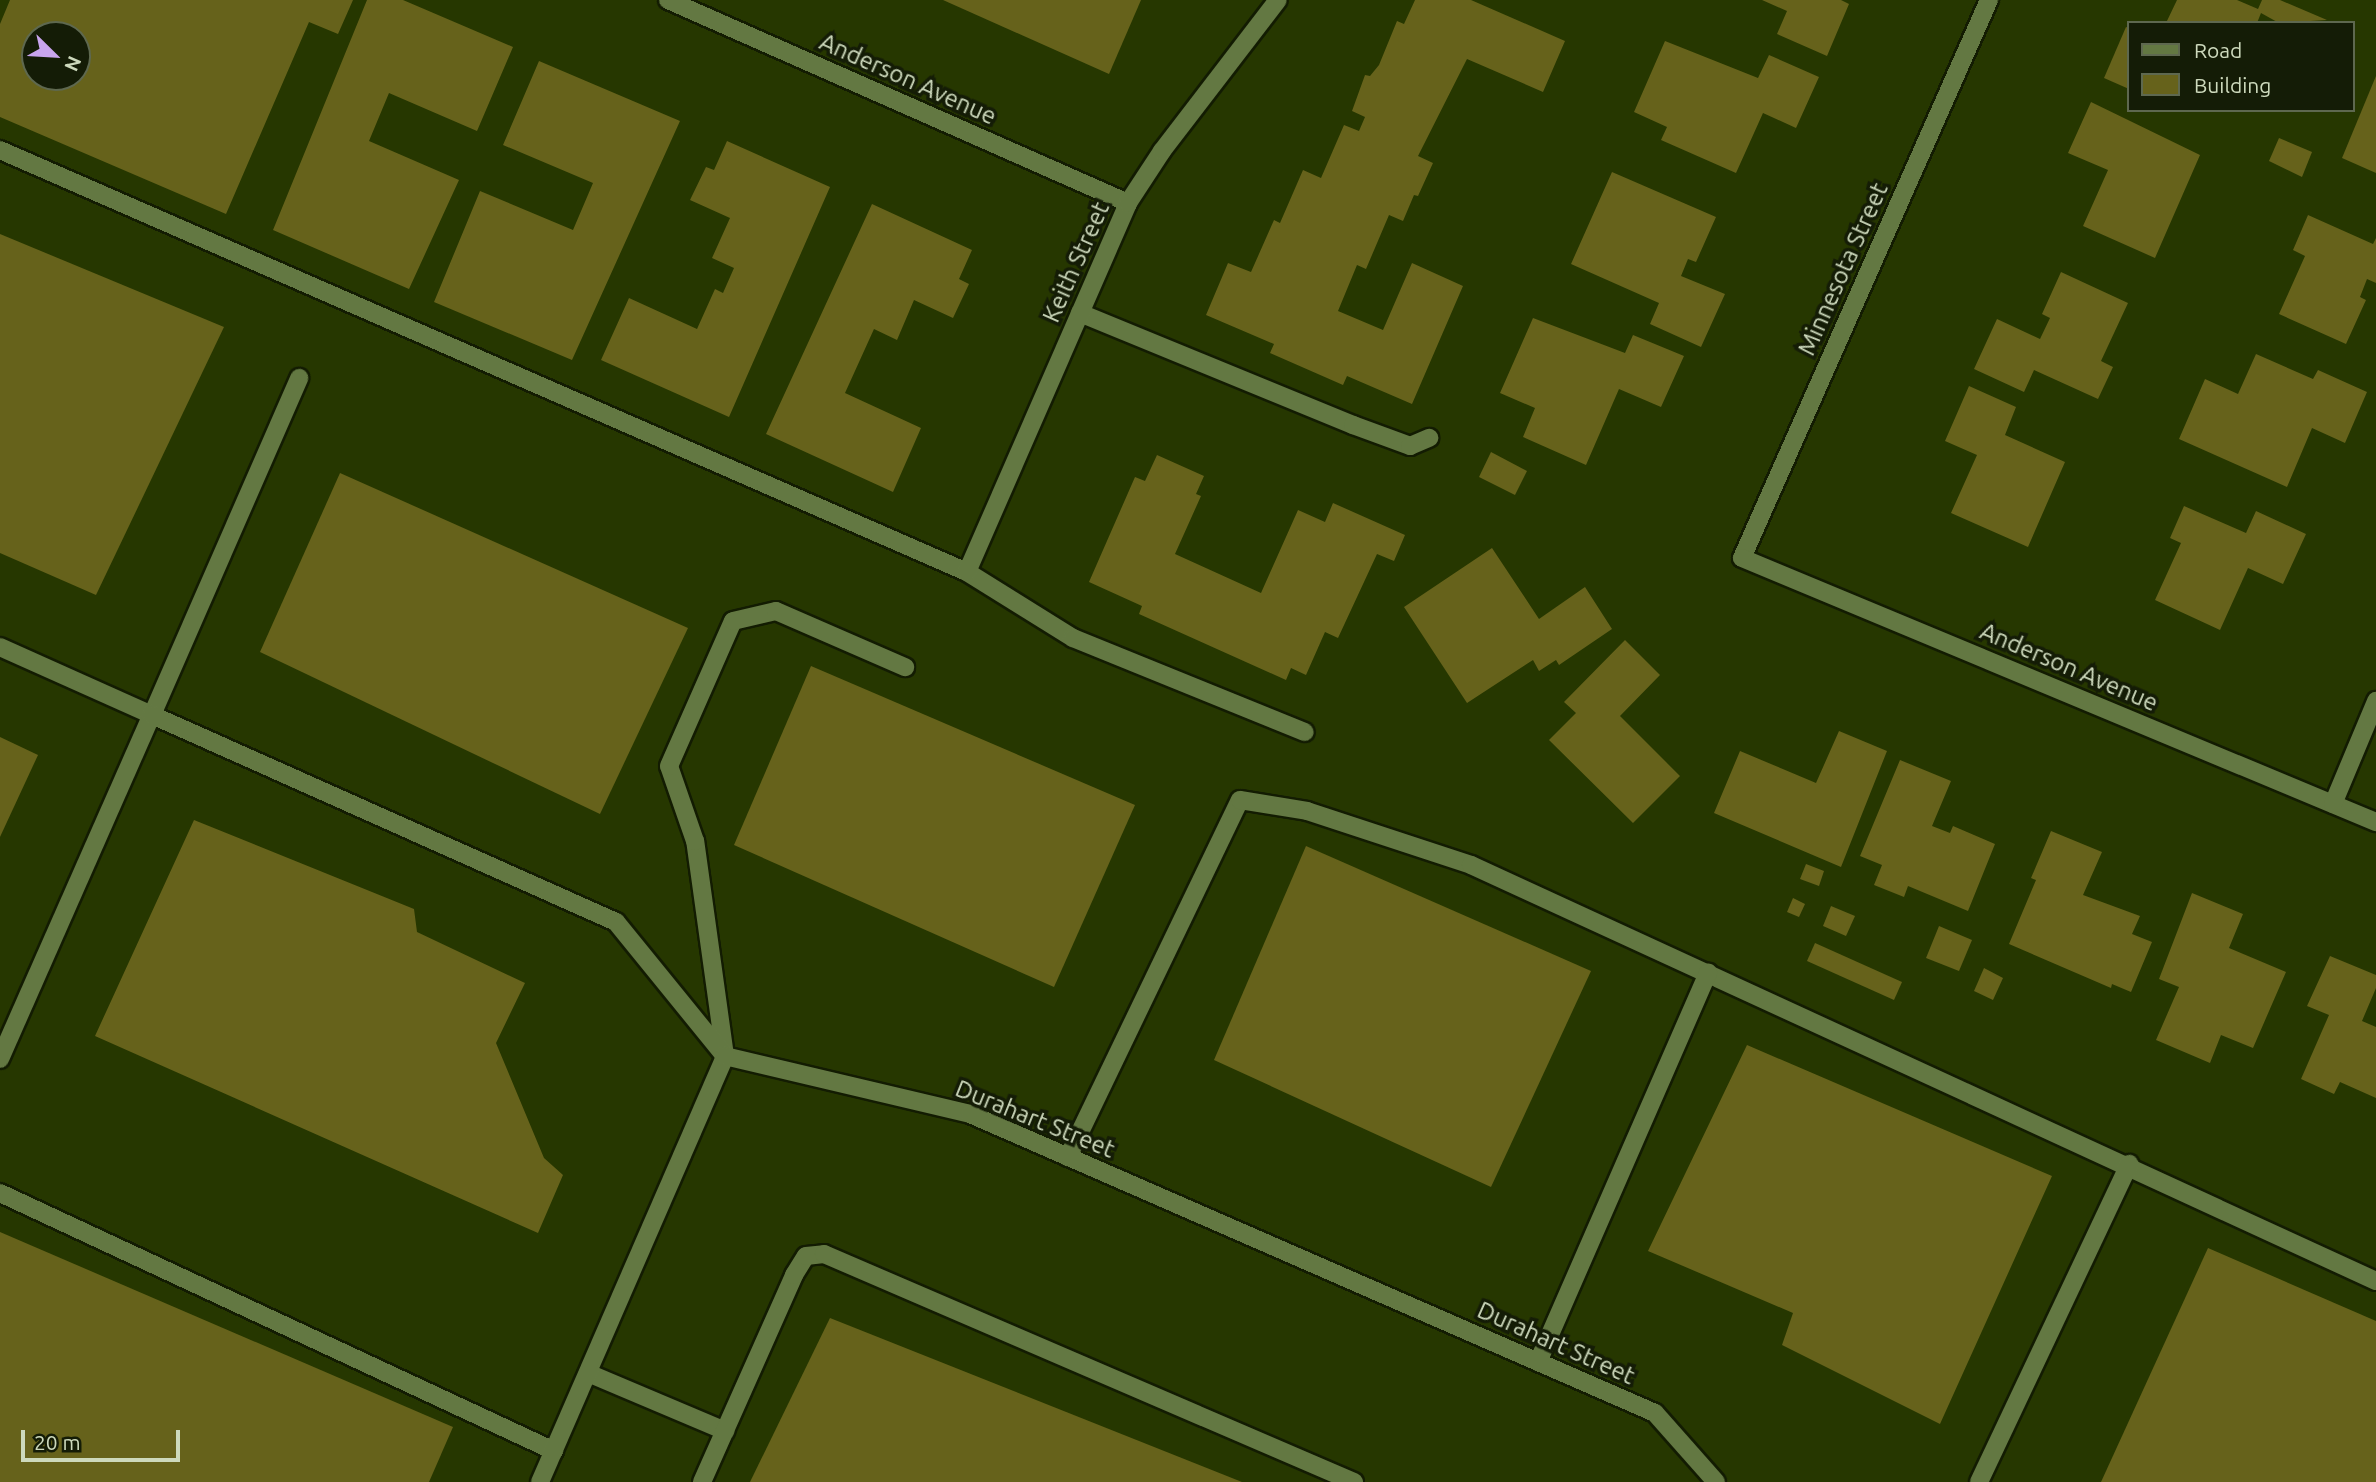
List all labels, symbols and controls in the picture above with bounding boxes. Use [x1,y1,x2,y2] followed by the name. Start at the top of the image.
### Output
[21,21,91,91] north arrow
[2128,21,2355,112] legend
[815,27,1001,131] street label: Anderson Avenue
[2194,38,2242,62] text: Road
[60,53,86,75] text: N
[2194,73,2271,97] text: Building
[1792,178,1894,360] street label: Minnesota Street
[1037,197,1115,327] street label: Keith Street
[1976,617,2162,717] street label: Anderson Avenue
[951,1074,1119,1164] street label: Durahart Street
[1473,1295,1639,1391] street label: Durahart Street
[24,1416,184,1460] scale bar
[34,1430,81,1454] text: 20 m

